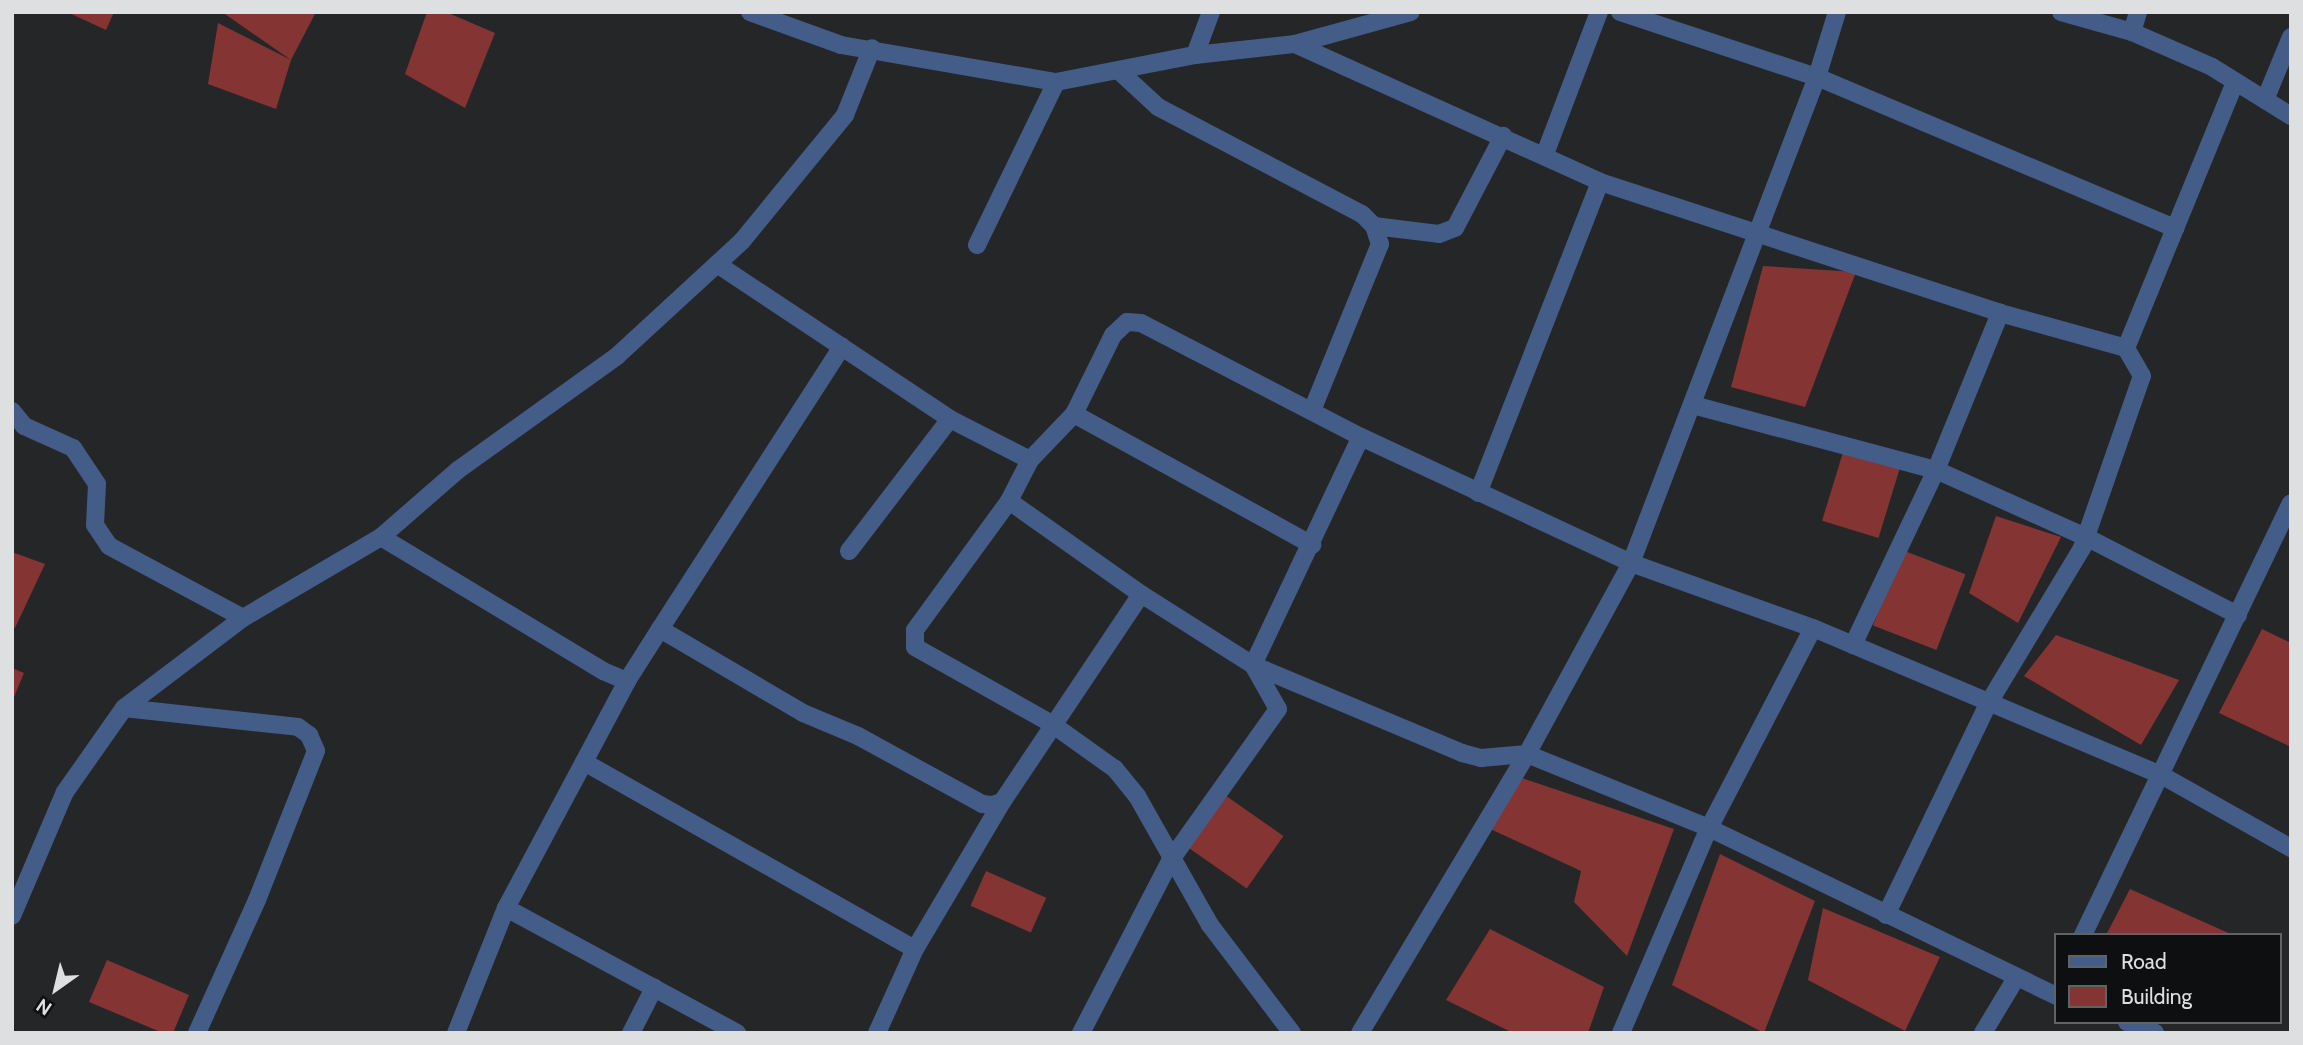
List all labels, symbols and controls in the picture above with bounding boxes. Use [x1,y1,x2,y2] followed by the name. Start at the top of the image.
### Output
[2054,933,2282,1024] legend
[2121,949,2167,974] text: Road
[21,954,91,1024] north arrow
[2121,984,2192,1009] text: Building
[32,994,56,1020] text: N

